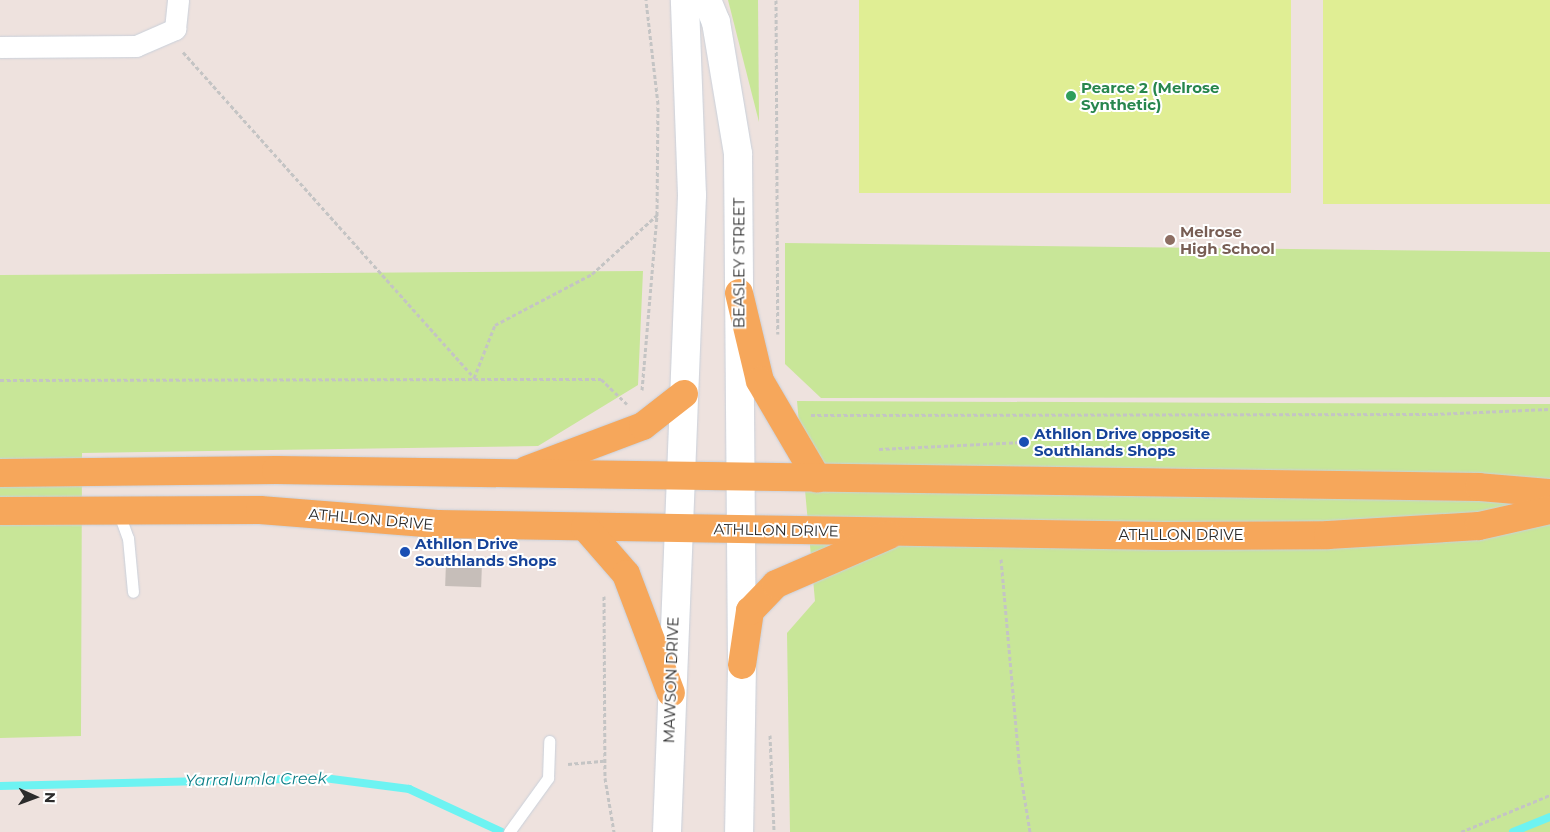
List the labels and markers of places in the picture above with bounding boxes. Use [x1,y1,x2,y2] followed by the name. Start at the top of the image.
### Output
[1081,78,1219,113] place label: Pearce 2 (Melrose Synthetic)
[1065,90,1077,102] marker: Pearce 2 (Melrose Synthetic)
[1180,222,1275,257] place label: Melrose High School
[1164,234,1176,246] marker: Melrose High School
[1034,424,1210,459] place label: Athllon Drive opposite Southlands Shops
[1018,436,1030,448] marker: Athllon Drive opposite Southlands Shops
[415,534,557,569] place label: Athllon Drive Southlands Shops
[399,546,411,558] marker: Athllon Drive Southlands Shops

